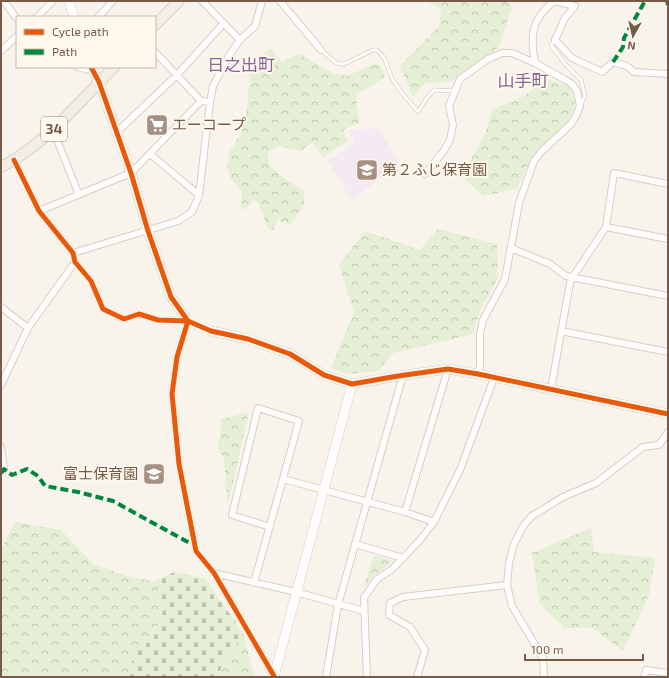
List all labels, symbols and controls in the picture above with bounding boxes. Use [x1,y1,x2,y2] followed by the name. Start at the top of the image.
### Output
[16,16,156,68] legend
[613,16,653,56] north arrow
[52,24,109,38] text: Cycle path
[627,39,636,53] text: N
[52,44,77,58] text: Path
[207,54,275,74] district label: 日之出町
[498,70,549,90] district label: 山手町
[144,112,170,138] supermarket icon: エーコープ
[172,115,246,133] place label: エーコープ
[41,117,67,141] road number: 34
[354,157,380,183] school or university icon: 第２ふじ保育園
[382,160,487,178] place label: 第２ふじ保育園
[141,461,167,487] school or university icon: 富士保育園
[63,464,138,482] place label: 富士保育園
[525,636,643,662] scale bar
[531,642,563,656] text: 100 m

